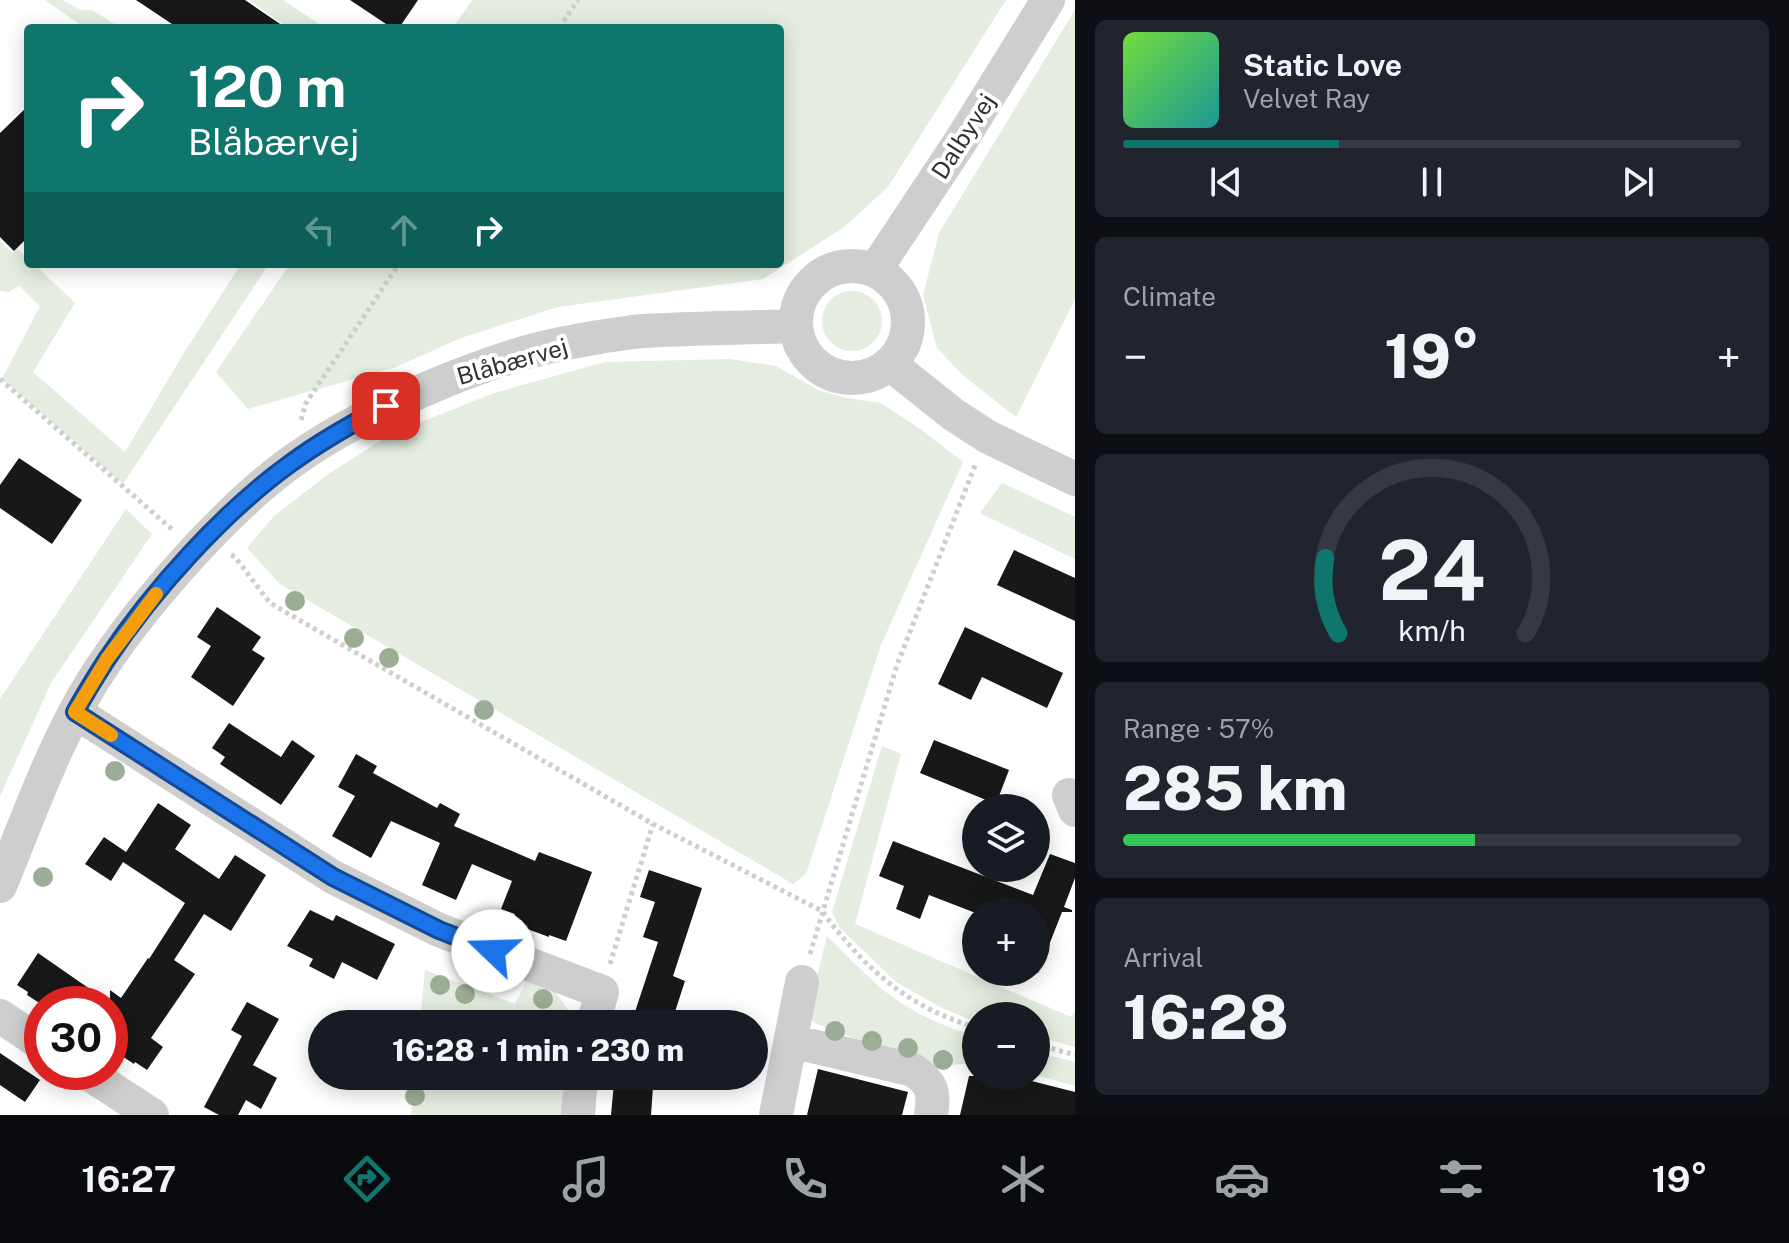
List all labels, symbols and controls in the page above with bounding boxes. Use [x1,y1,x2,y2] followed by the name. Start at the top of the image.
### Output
[1243,47,1402,83] text: Static Love
[188,54,346,120] text: 120 m
[56,56,160,160] icon: right
[1243,83,1370,114] text: Velvet Ray
[925,88,1001,184] street label: Dalbyvej
[188,121,359,163] text: Blåbærvej
[1204,160,1248,204] icon: previous
[1410,160,1454,204] icon: pause
[1616,160,1660,204] icon: next
[298,208,342,252] icon: left
[382,208,426,252] icon: ahead
[466,208,510,252] icon: right
[1123,281,1216,312] text: Climate
[1384,321,1480,392] text: 19°
[1123,331,1147,383] text: −
[1717,331,1741,383] text: +
[453,332,571,390] street label: Blåbærvej
[352,372,420,440] pin
[364,384,408,428] icon: arrive
[1378,520,1486,618] text: 24
[1398,614,1466,647] text: km/h
[1123,713,1274,744] text: Range · 57%
[1123,753,1347,824] text: 285 km
[962,794,1050,1090] map controls
[962,794,1050,882] button: layers
[962,898,1050,986] button: +
[451,909,535,993] position arrow
[1123,942,1203,973] text: Arrival
[1123,982,1289,1053] text: 16:28
[24,986,128,1090] speed limit sign: 30
[962,1002,1050,1090] button: −
[392,1032,684,1068] text: 16:28 · 1 min · 230 m
[339,1151,395,1207] icon: directions
[558,1151,614,1207] icon: music
[777,1151,833,1207] icon: phone
[995,1151,1051,1207] icon: climate
[1214,1151,1270,1207] icon: car
[1433,1151,1489,1207] icon: filters
[81,1158,176,1200] text: 16:27
[1651,1158,1708,1200] text: 19°

